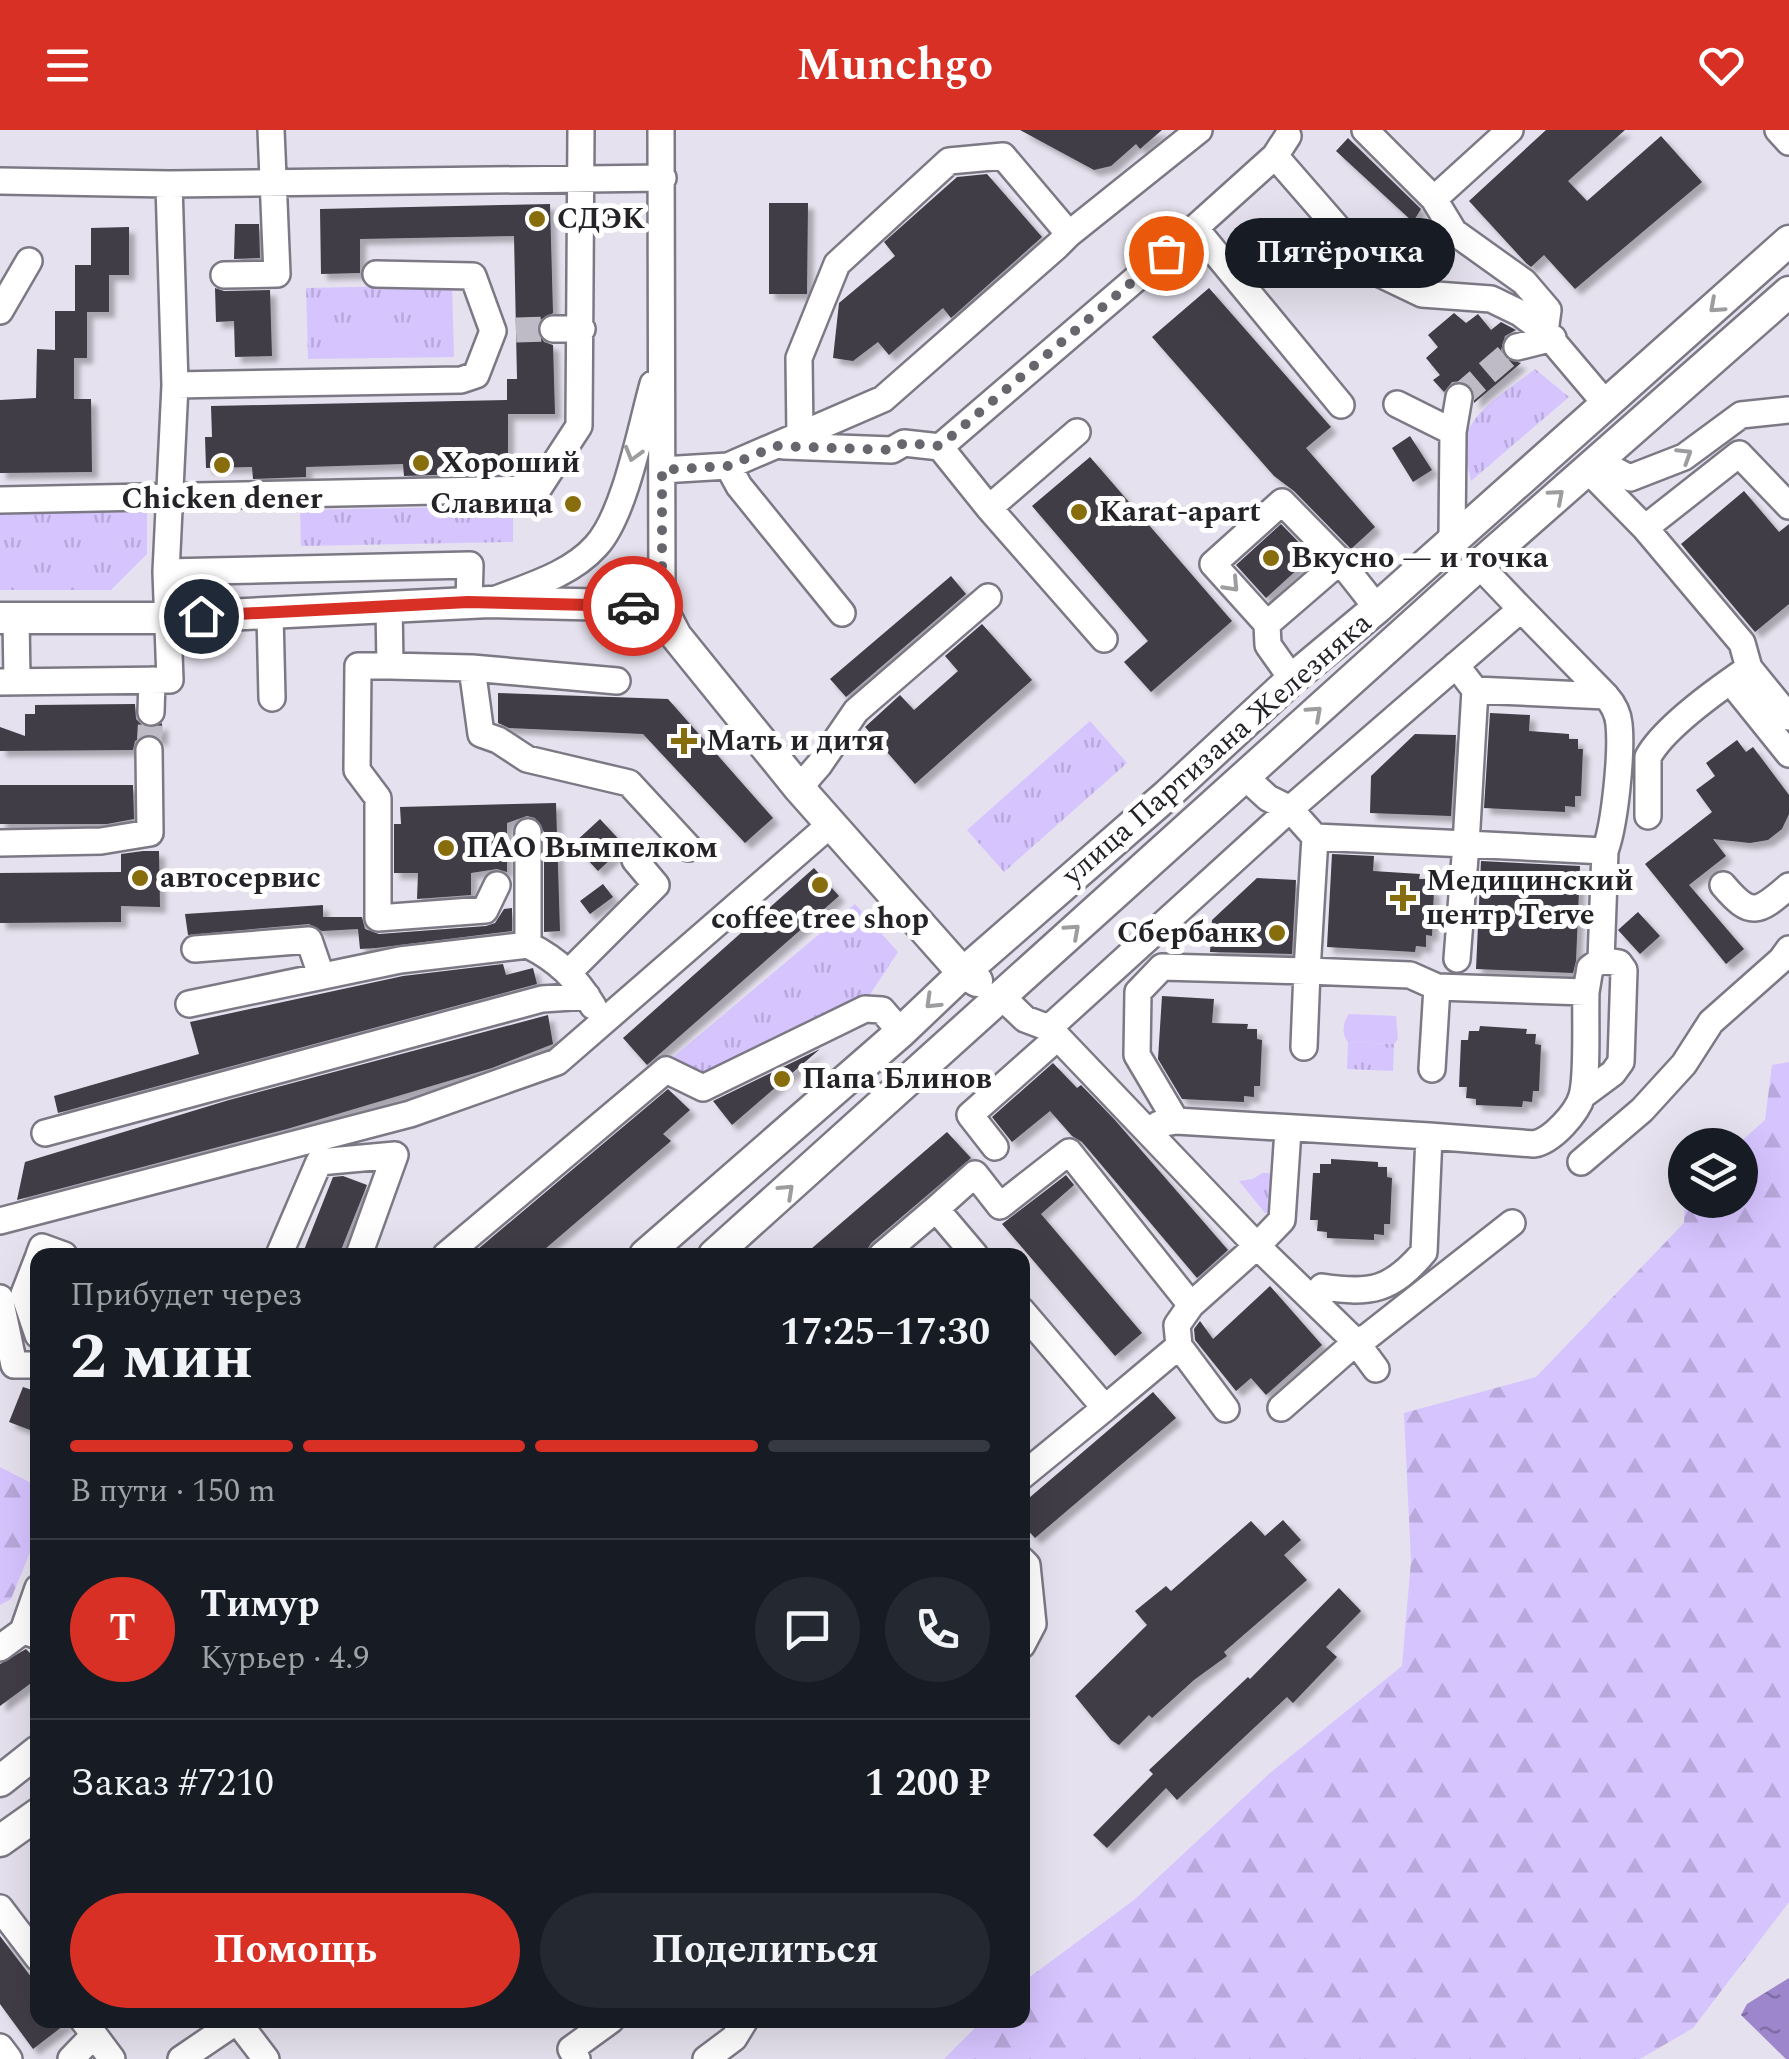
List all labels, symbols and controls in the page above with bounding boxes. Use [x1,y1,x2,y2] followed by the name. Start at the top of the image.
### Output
[796,31,993,100] text: Munchgo
[40,38,95,93] icon: menu
[1694,38,1749,93] icon: heart
[557,196,645,242] place label: СДЭК
[526,208,548,230] marker: СДЭК
[1124,211,1209,296] pin
[1226,218,1456,288] callout: Пятёрочка
[1139,226,1194,281] icon: bag
[1256,228,1424,277] text: Пятёрочка
[1709,294,1728,312] one-way arrow
[441,440,580,486] place label: Хороший
[624,445,645,462] one-way arrow
[1675,448,1693,467] one-way arrow
[410,452,432,474] marker: Хороший
[211,454,233,476] marker: Chicken dener
[121,476,323,522] place label: Chicken dener
[430,481,554,527] place label: Славица
[1099,489,1261,535] place label: Karat-apart
[1545,490,1564,508] one-way arrow
[562,493,584,515] marker: Славица
[1068,501,1090,523] marker: Karat-apart
[1291,535,1549,581] place label: Вкусно — и точка
[1260,547,1282,569] marker: Вкусно — и точка
[583,556,683,656] courier
[159,574,244,659] pin
[1220,574,1238,592] one-way arrow
[606,579,661,634] icon: car
[174,589,229,644] icon: home
[1051,601,1383,898] street label: улица Партизана Железняка
[1303,706,1321,724] one-way arrow
[706,718,884,764] place label: Мать и дитя
[671,728,697,754] marker: Мать и дитя
[466,825,718,871] place label: ПАО Вымпелком
[435,837,457,859] marker: ПАО Вымпелком
[160,855,321,901] place label: автосервис
[1426,858,1634,938] place label: Медицинский центр Terve
[129,867,151,889] marker: автосервис
[809,874,831,896] marker: coffee tree shop
[1390,885,1416,911] marker: Медицинский центр Terve
[711,896,929,942] place label: coffee tree shop
[1117,910,1257,956] place label: Сбербанк
[1266,922,1288,944] marker: Сбербанк
[1061,924,1080,942] one-way arrow
[925,991,944,1009] one-way arrow
[802,1056,992,1102] place label: Папа Блинов
[771,1068,793,1090] marker: Папа Блинов
[1668,1128,1758,1218] map controls
[1668,1128,1758,1218] button: layers
[776,1185,794,1203] one-way arrow
[70,1271,302,1320] text: Прибудет через
[780,1304,990,1362] text: 17:25–17:30
[70,1308,253,1407] text: 2 мин
[70,1467,276,1516] text: В пути · 150 m
[200,1576,320,1634] text: Тимур
[755,1577,860,1682] button: chat
[885,1577,990,1682] button: phone
[109,1600,136,1658] text: Т
[200,1634,369,1683] text: Курьер · 4.9
[70,1755,274,1813] text: Заказ #7210
[864,1755,990,1813] text: 1 200 ₽
[70,1893,520,2008] button: Помощь
[540,1893,990,2008] button: Поделиться

